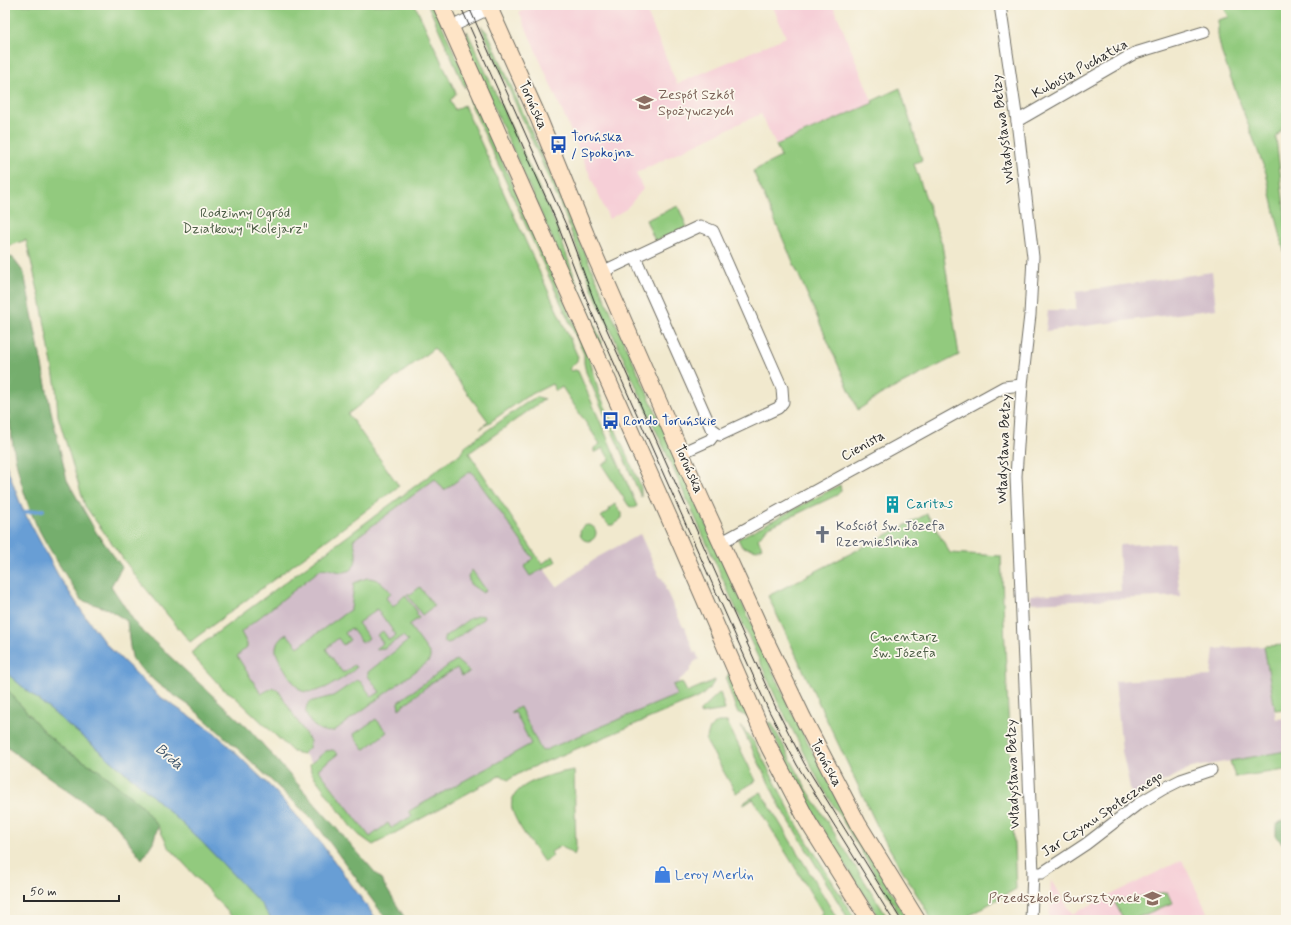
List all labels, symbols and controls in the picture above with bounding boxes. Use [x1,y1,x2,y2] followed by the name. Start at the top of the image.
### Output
[1029,35,1131,103] street label: Kubusia Puchatka
[987,73,1019,185] street label: Władysława Bełzy
[514,78,552,132] street label: Toruńska
[658,86,734,120] place label: Zespół Szkół Spożywczych
[635,93,655,113] school or university icon: Zespół Szkół Spożywczych
[571,128,634,162] place label: Toruńska / Spokojna
[548,135,568,155] bus stop icon: Toruńska / Spokojna
[182,204,308,238] park label: Rodzinny Ogród Działkowy "Kolejarz"
[993,394,1015,504] street label: Władysława Bełzy
[600,411,620,431] bus stop icon: Rondo Toruńskie
[623,412,716,430] place label: Rondo Toruńskie
[838,427,888,465] street label: Cienista
[670,442,708,496] street label: Toruńska
[883,494,903,514] building icon: Caritas
[906,495,953,513] place label: Caritas
[836,517,945,551] place label: Kościół św. Józefa Rzemieślnika
[813,524,833,544] church icon: Kościół św. Józefa Rzemieślnika
[870,628,938,662] park label: Cmentarz św. Józefa
[1002,719,1024,829] street label: Władysława Bełzy
[806,736,846,790] street label: Toruńska
[151,739,187,775] water label: Brda
[1038,767,1166,861] street label: Jar Czynu Społecznego
[652,865,672,885] shop icon: Leroy Merlin
[675,866,754,884] place label: Leroy Merlin
[24,877,119,903] scale bar
[30,884,57,900] text: 50 m
[1143,888,1163,908] school or university icon: Przedszkole Bursztynek
[989,889,1140,907] place label: Przedszkole Bursztynek

